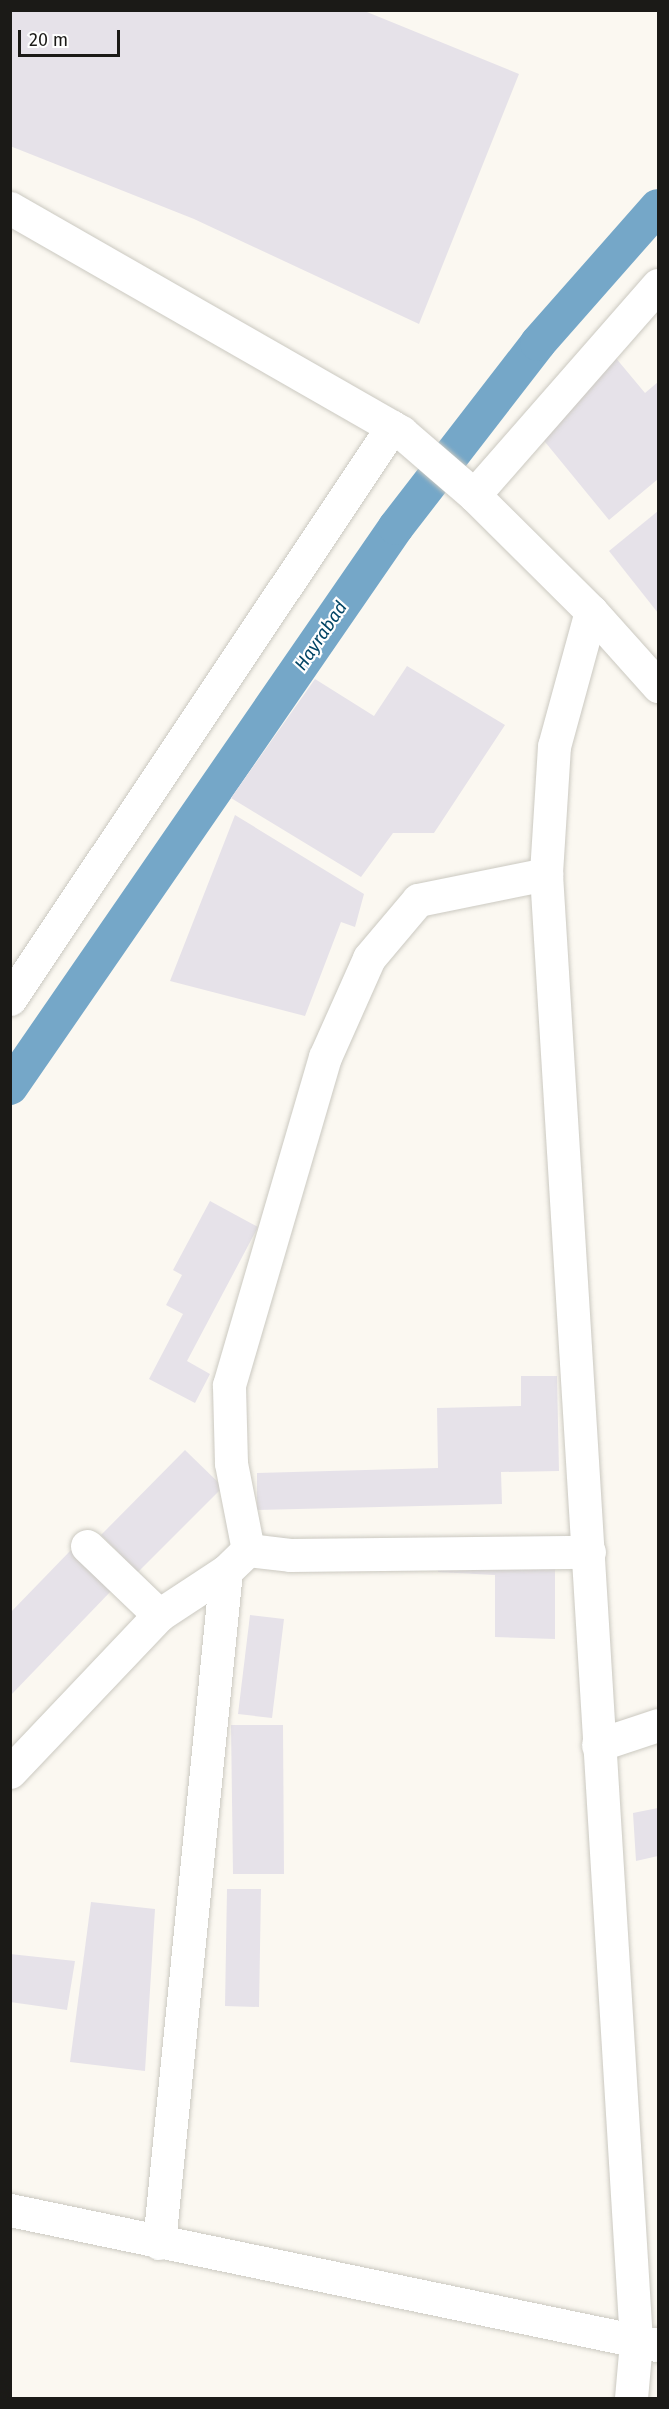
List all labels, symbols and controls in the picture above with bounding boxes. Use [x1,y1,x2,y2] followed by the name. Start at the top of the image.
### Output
[21,18,123,56] scale bar
[29,29,68,51] text: 20 m
[290,597,352,675] water label: Hayrabad

